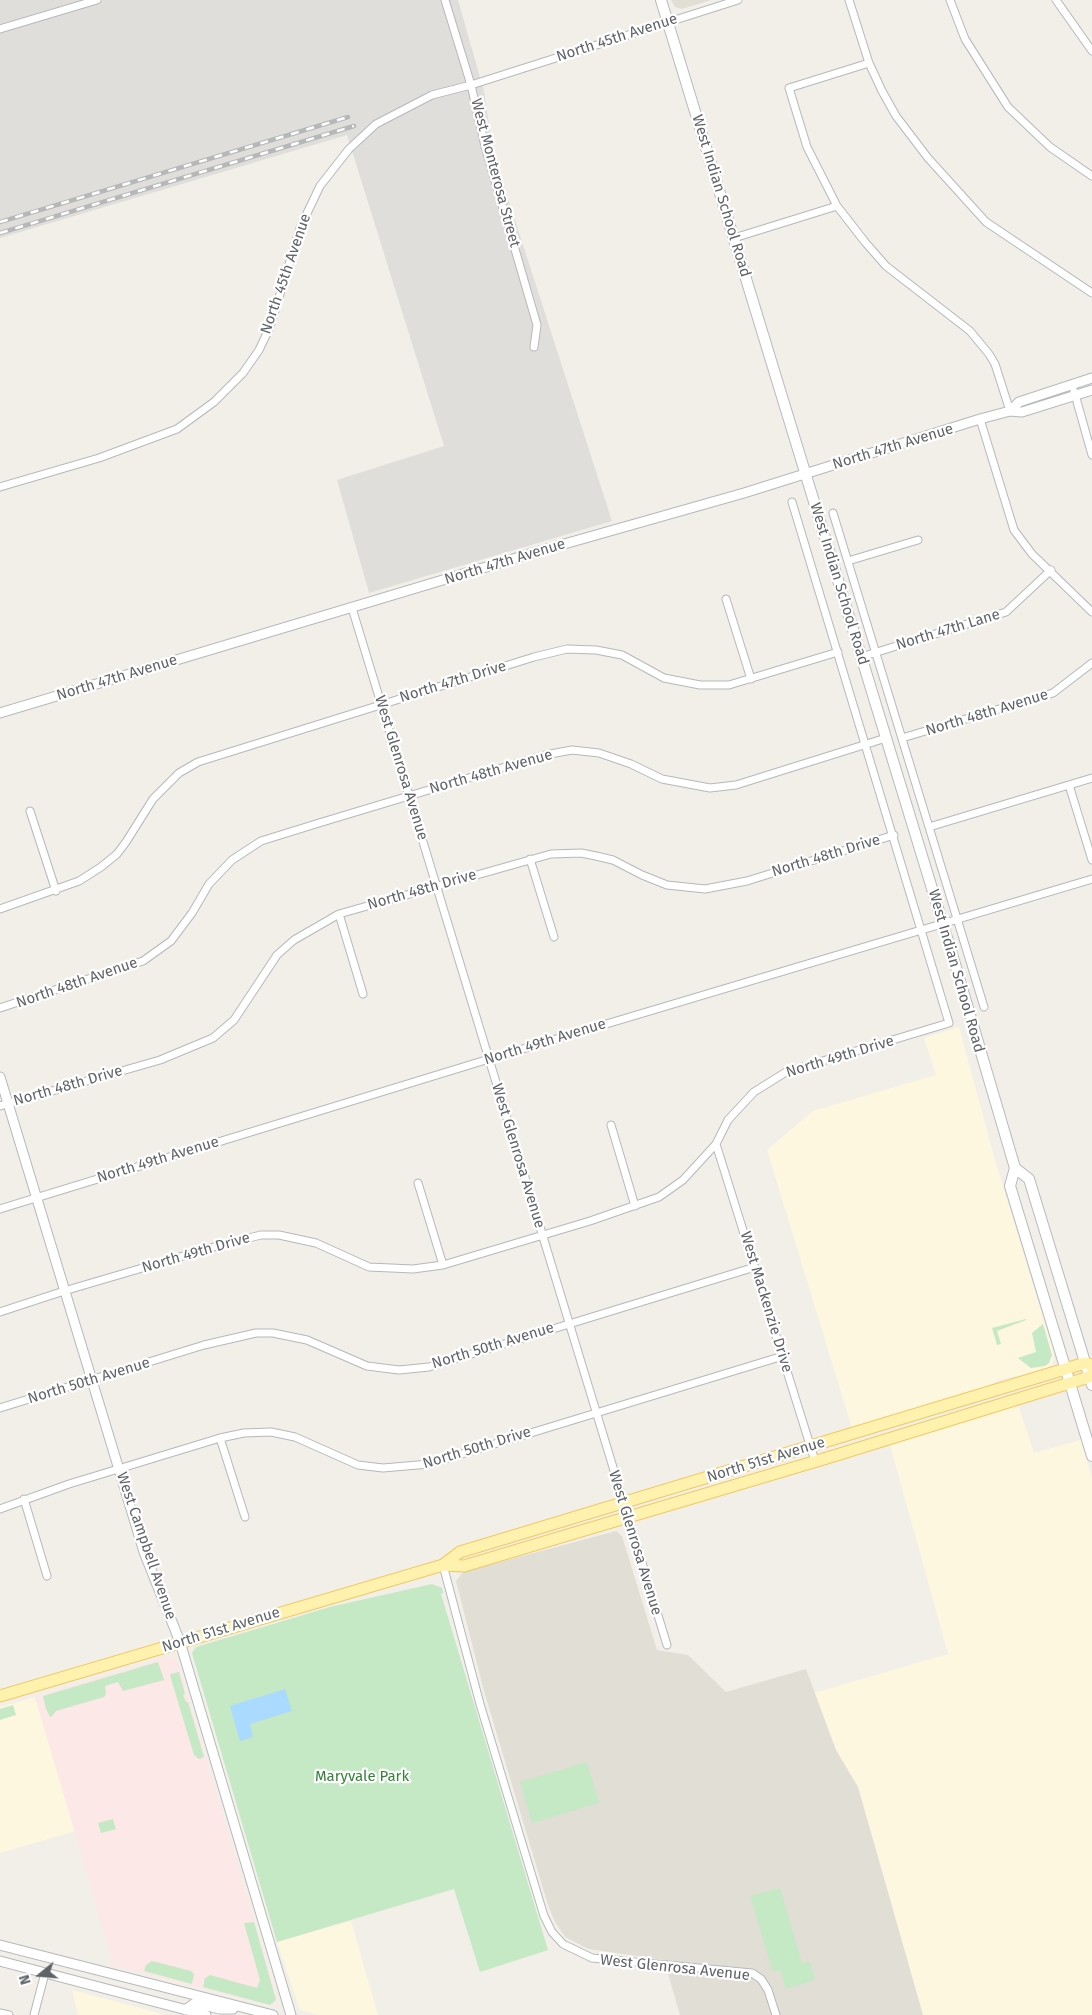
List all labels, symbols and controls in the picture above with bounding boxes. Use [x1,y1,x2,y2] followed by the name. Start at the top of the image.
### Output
[554,10,680,66] street label: North 45th Avenue
[466,97,524,249] street label: West Monterosa Street
[688,113,754,279] street label: West Indian School Road
[257,211,315,337] street label: North 45th Avenue
[830,420,956,474] street label: North 47th Avenue
[806,501,872,667] street label: West Indian School Road
[442,535,568,589] street label: North 47th Avenue
[894,606,1002,654] street label: North 47th Lane
[54,651,180,705] street label: North 47th Avenue
[397,657,509,707] street label: North 47th Drive
[924,686,1050,740] street label: North 48th Avenue
[370,693,432,843] street label: West Glenrosa Avenue
[427,746,555,798] street label: North 48th Avenue
[770,831,882,881] street label: North 48th Drive
[365,866,479,914] street label: North 48th Drive
[924,887,988,1055] street label: West Indian School Road
[14,954,140,1012] street label: North 48th Avenue
[482,1015,608,1069] street label: North 49th Avenue
[784,1032,896,1082] street label: North 49th Drive
[11,1062,125,1110] street label: North 48th Drive
[487,1081,549,1231] street label: West Glenrosa Avenue
[95,1133,221,1187] street label: North 49th Avenue
[140,1229,252,1277] street label: North 49th Drive
[736,1229,796,1375] street label: West Mackenzie Drive
[430,1319,556,1373] street label: North 50th Avenue
[26,1354,152,1408] street label: North 50th Avenue
[421,1423,533,1473] street label: North 50th Drive
[705,1434,827,1486] street label: North 51st Avenue
[604,1468,666,1618] street label: West Glenrosa Avenue
[112,1470,180,1622] street label: West Campbell Avenue
[160,1604,282,1656] street label: North 51st Avenue
[315,1768,409,1786] park label: Maryvale Park
[15,1950,65,2000] north arrow
[599,1951,751,1985] street label: West Glenrosa Avenue
[16,1973,35,1986] text: N

